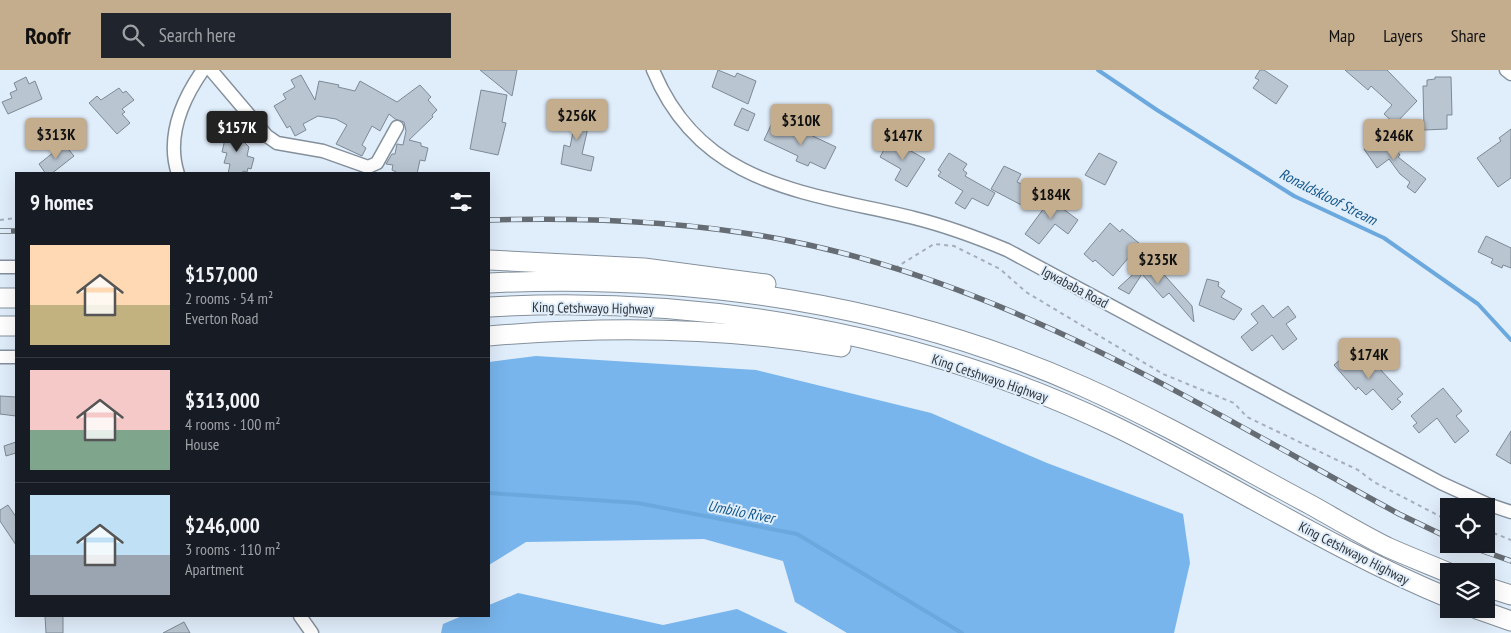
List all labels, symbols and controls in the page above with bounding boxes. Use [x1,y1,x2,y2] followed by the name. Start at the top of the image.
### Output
[101,13,451,58] search box
[25,20,71,51] text: Roofr
[119,21,147,49] icon: search
[159,23,236,47] text: Search here
[1329,24,1355,47] text: Map
[1383,24,1423,47] text: Layers
[1451,24,1486,47] text: Share
[542,98,612,141] pin: $256K
[766,104,836,146] pin: $310K
[558,105,596,125] text: $256K
[782,110,820,130] text: $310K
[202,111,272,153] pin: $157K
[218,117,256,137] text: $157K
[21,118,91,160] pin: $313K
[868,118,938,161] pin: $147K
[1359,118,1429,161] pin: $246K
[37,124,75,144] text: $313K
[884,125,922,145] text: $147K
[1375,125,1413,145] text: $246K
[1276,164,1381,230] water label: Ronaldskloof Stream
[1016,178,1086,220] pin: $184K
[1032,184,1070,204] text: $184K
[447,188,475,216] icon: filters
[30,189,93,216] text: 9 homes
[1123,242,1193,285] pin: $235K
[1139,249,1177,269] text: $235K
[185,261,258,288] text: $157,000
[1038,262,1112,312] street label: Igwababa Road
[70,265,130,325] icon: home
[185,288,273,308] text: 2 rooms · 54 m²
[532,298,655,318] street label: King Cetshwayo Highway
[185,308,258,328] text: Everton Road
[1334,338,1404,380] pin: $174K
[1350,344,1388,364] text: $174K
[930,350,1051,407] street label: King Cetshwayo Highway
[185,387,260,414] text: $313,000
[70,390,130,450] icon: home
[185,414,281,434] text: 4 rooms · 100 m²
[185,434,219,454] text: House
[706,496,778,528] water label: Umbilo River
[1440,498,1495,618] map controls
[1440,498,1495,553] button: locate
[185,512,260,539] text: $246,000
[70,515,130,575] icon: home
[1296,517,1413,589] street label: King Cetshwayo Highway
[185,539,281,559] text: 3 rooms · 110 m²
[185,559,244,579] text: Apartment
[1440,563,1495,618] button: layers

